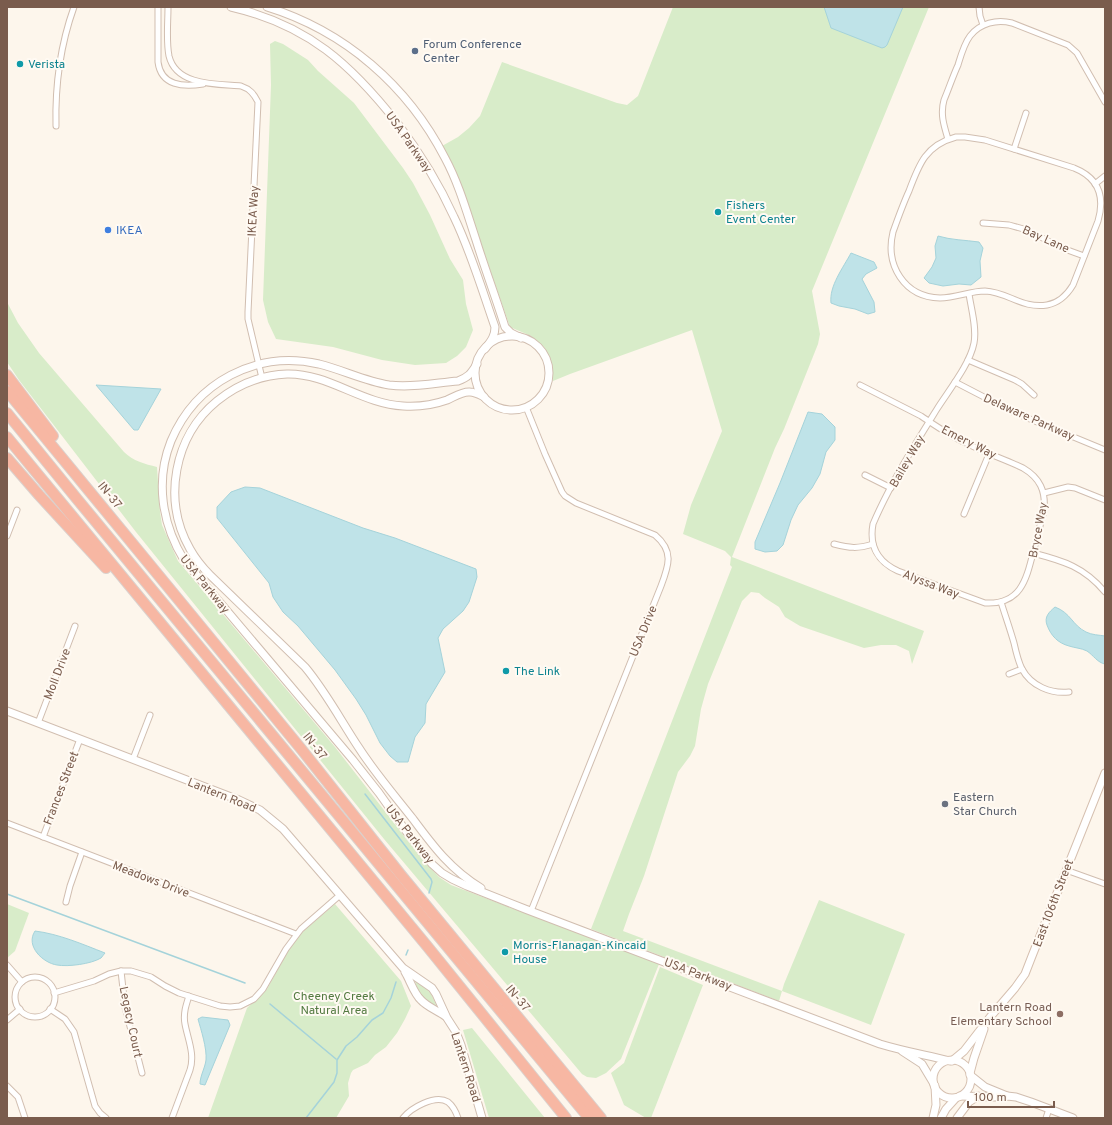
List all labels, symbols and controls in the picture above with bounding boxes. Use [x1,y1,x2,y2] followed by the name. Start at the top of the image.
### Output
[423,37,522,67] place label: Forum Conference Center
[410,46,420,56] marker: Forum Conference Center
[28,57,65,73] place label: Verista
[15,59,25,69] marker: Verista
[381,109,435,176] street label: USA Parkway
[245,185,263,237] street label: IKEA Way
[726,198,796,228] place label: Fishers Event Center
[713,207,723,217] marker: Fishers Event Center
[1019,222,1072,257] street label: Bay Lane
[116,223,143,239] place label: IKEA
[103,225,113,235] marker: IKEA
[981,391,1077,445] street label: Delaware Parkway
[938,422,999,464] street label: Emery Way
[886,432,929,491] street label: Bailey Way
[93,479,125,513] street label: IN-37
[1026,501,1052,559] street label: Bryce Way
[176,552,233,617] street label: USA Parkway
[900,567,961,603] street label: Alyssa Way
[626,603,661,659] street label: USA Drive
[41,646,75,702] street label: Moll Drive
[514,664,560,680] place label: The Link
[501,666,511,676] marker: The Link
[299,730,330,764] street label: IN-37
[41,749,83,827] street label: Frances Street
[185,775,258,817] street label: Lantern Road
[953,790,1017,820] place label: Eastern Star Church
[940,799,950,809] marker: Eastern Star Church
[381,802,437,868] street label: USA Parkway
[1030,857,1078,949] street label: East 106th Street
[110,858,191,902] street label: Meadows Drive
[513,938,646,968] place label: Morris-Flanagan-Kincaid House
[500,947,510,957] marker: Morris-Flanagan-Kincaid House
[662,955,734,995] street label: USA Parkway
[501,982,533,1015] street label: IN-37
[115,985,145,1059] street label: Legacy Court
[293,989,375,1019] park label: Cheeney Creek Natural Area
[950,1000,1052,1030] place label: Lantern Road Elementary School
[1055,1009,1065,1019] marker: Lantern Road Elementary School
[446,1030,484,1104] street label: Lantern Road
[968,1083,1054,1109] scale bar
[974,1090,1007,1106] text: 100 m

